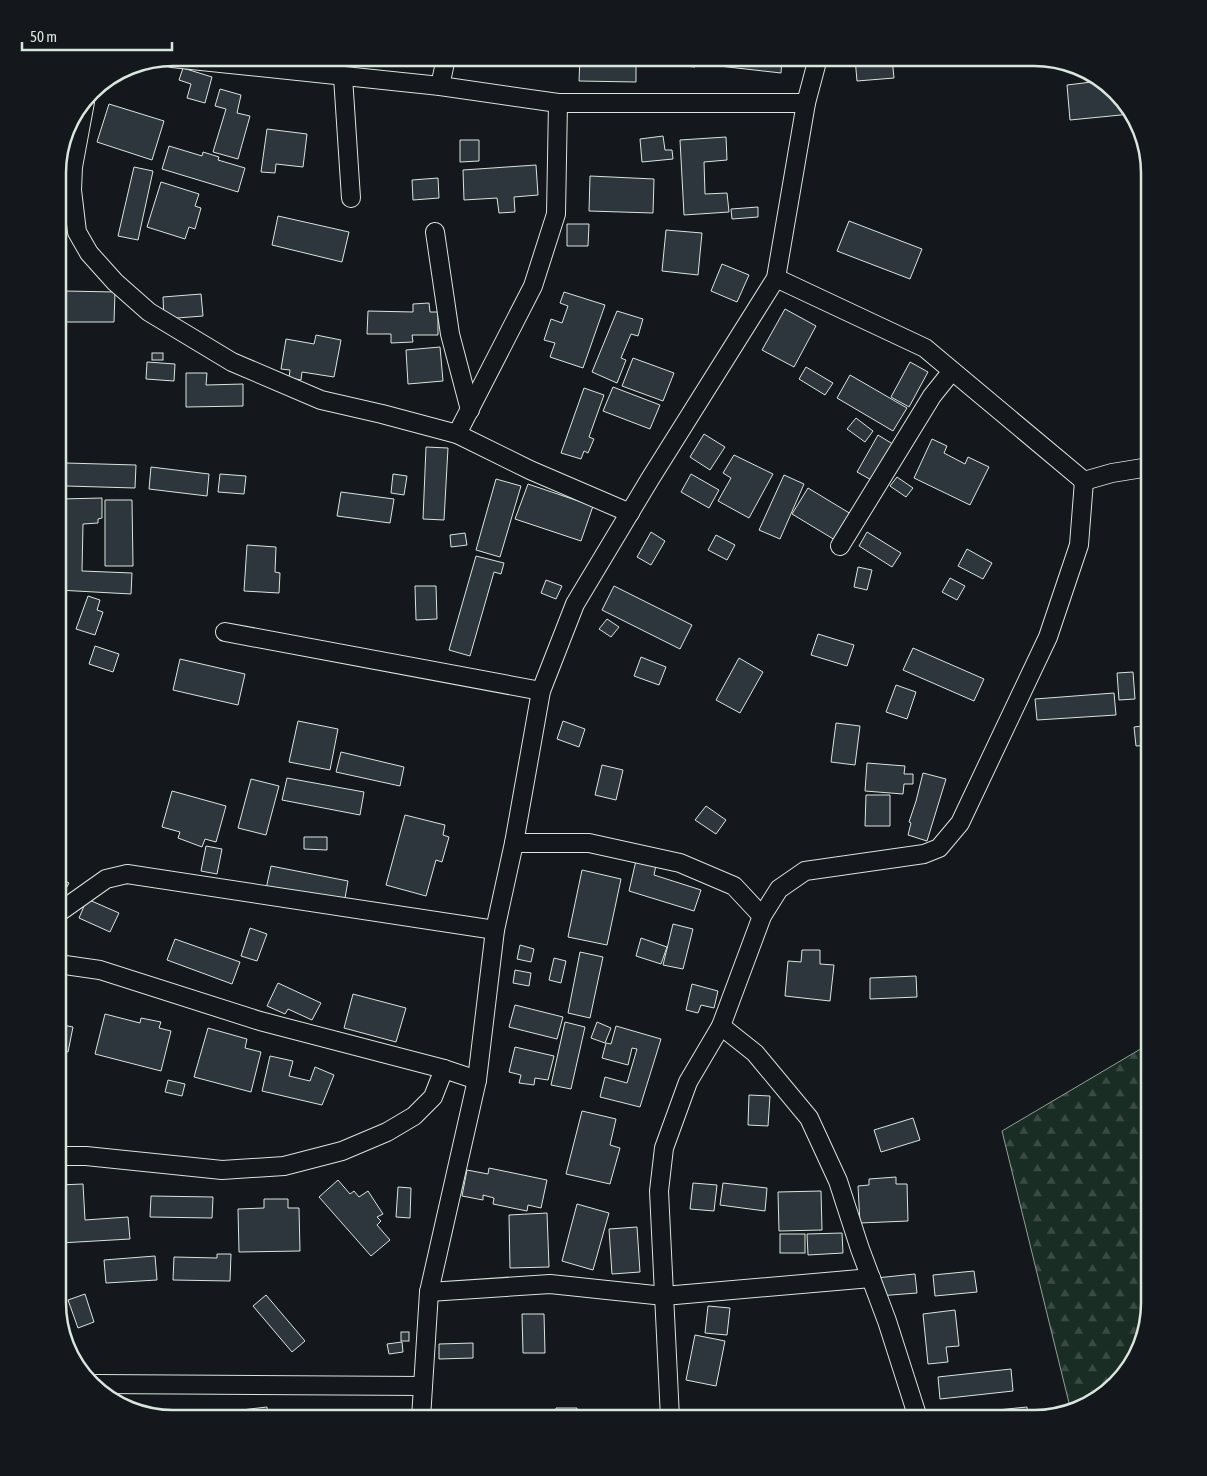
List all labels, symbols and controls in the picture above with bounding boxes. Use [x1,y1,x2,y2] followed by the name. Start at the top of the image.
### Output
[22,20,172,52] scale bar
[30,28,57,45] text: 50 m

